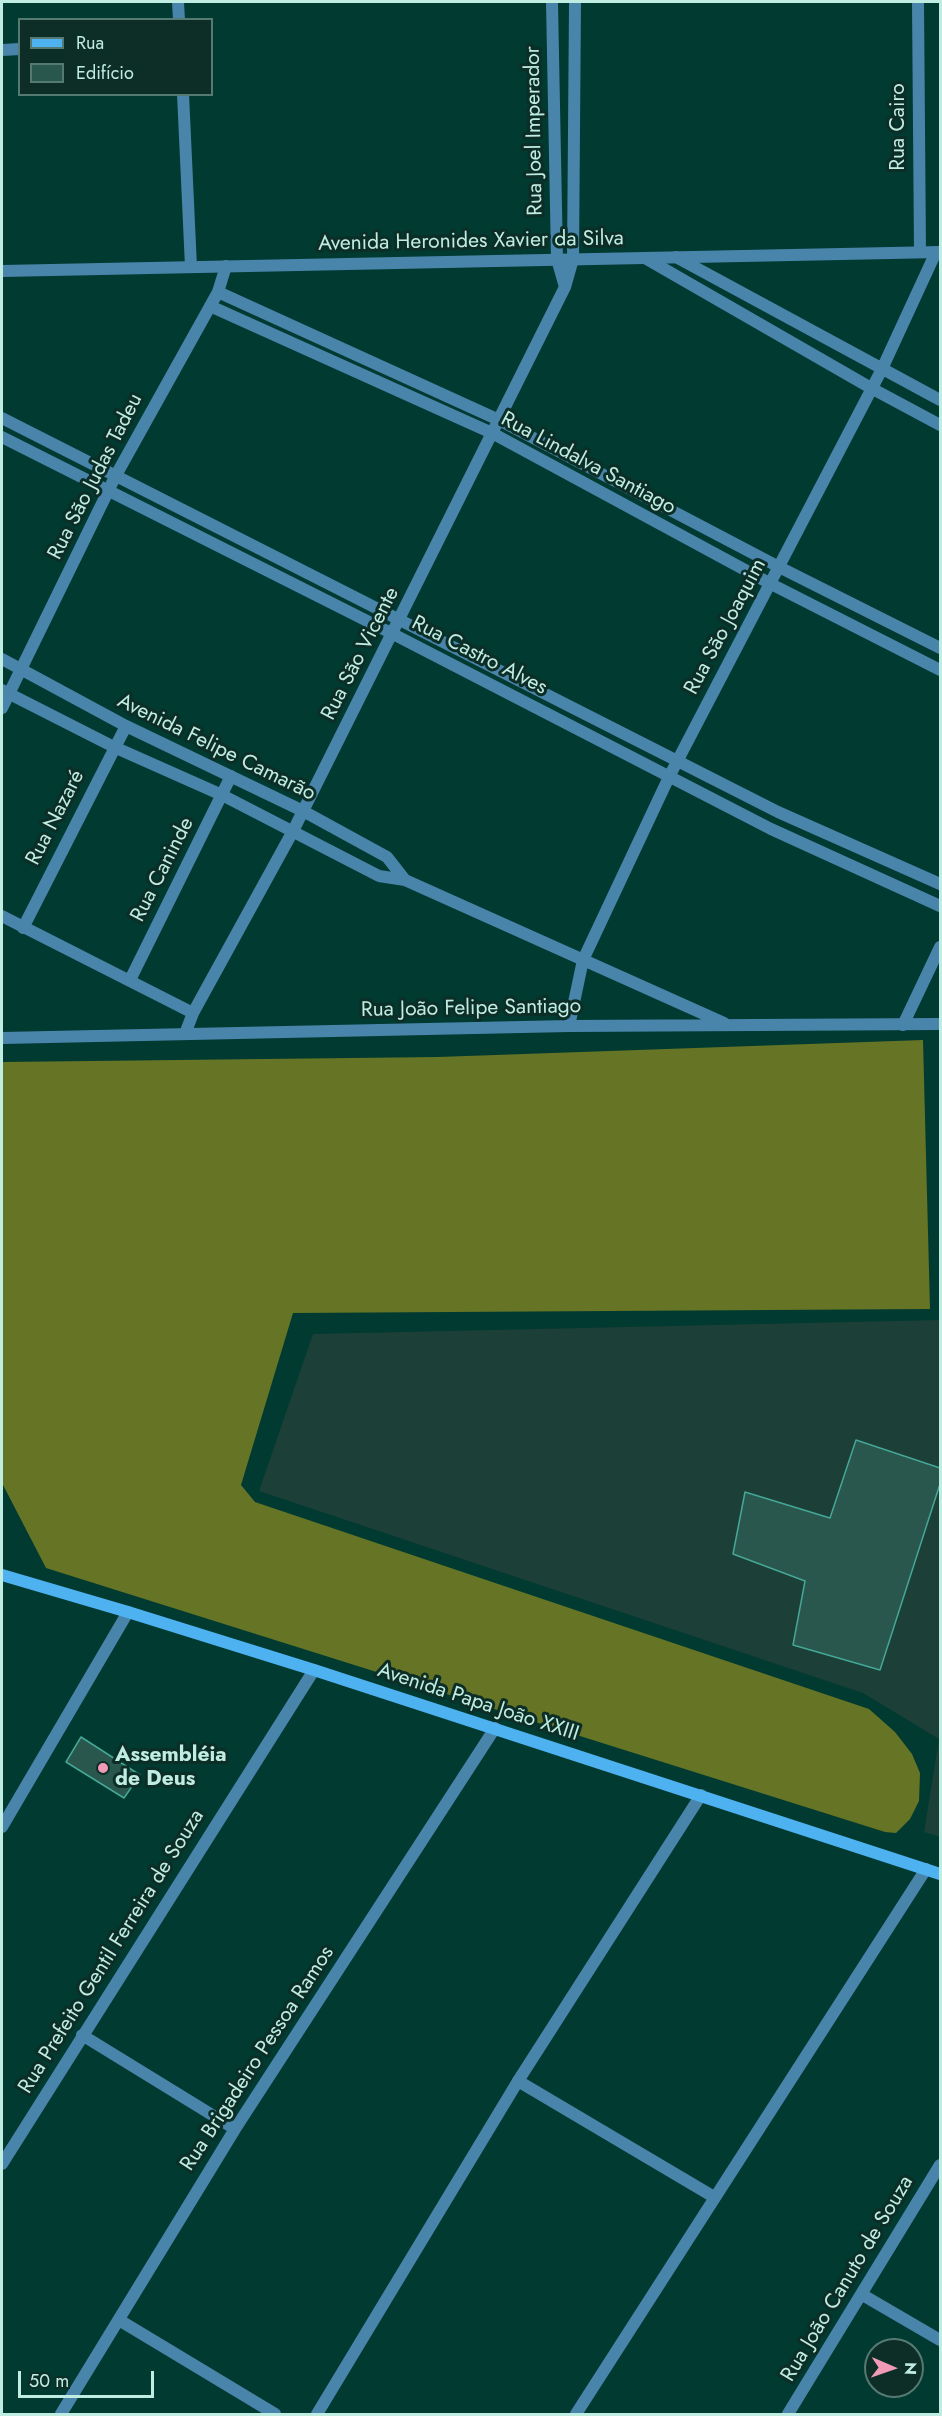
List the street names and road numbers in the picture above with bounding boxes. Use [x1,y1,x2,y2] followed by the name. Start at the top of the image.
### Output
[521,46,549,216] street label: Rua Joel Imperador
[886,83,912,171] street label: Rua Cairo
[318,227,624,257] street label: Avenida Heronides Xavier da Silva
[43,390,149,564] street label: Rua São Judas Tadeu
[496,407,680,521] street label: Rua Lindalva Santiago
[680,555,772,699] street label: Rua São Joaquim
[317,583,405,725] street label: Rua São Vicente
[407,611,551,701] street label: Rua Castro Alves
[113,689,319,807] street label: Avenida Felipe Camarão
[21,766,91,870] street label: Rua Nazaré
[126,814,200,926] street label: Rua Caninde
[361,994,581,1024] street label: Rua João Felipe Santiago
[374,1659,582,1747] street label: Avenida Papa João XXIII
[14,1805,210,2099] street label: Rua Prefeito Gentil Ferreira de Souza
[176,1942,340,2176] street label: Rua Brigadeiro Pessoa Ramos
[776,2171,920,2387] street label: Rua João Canuto de Souza

